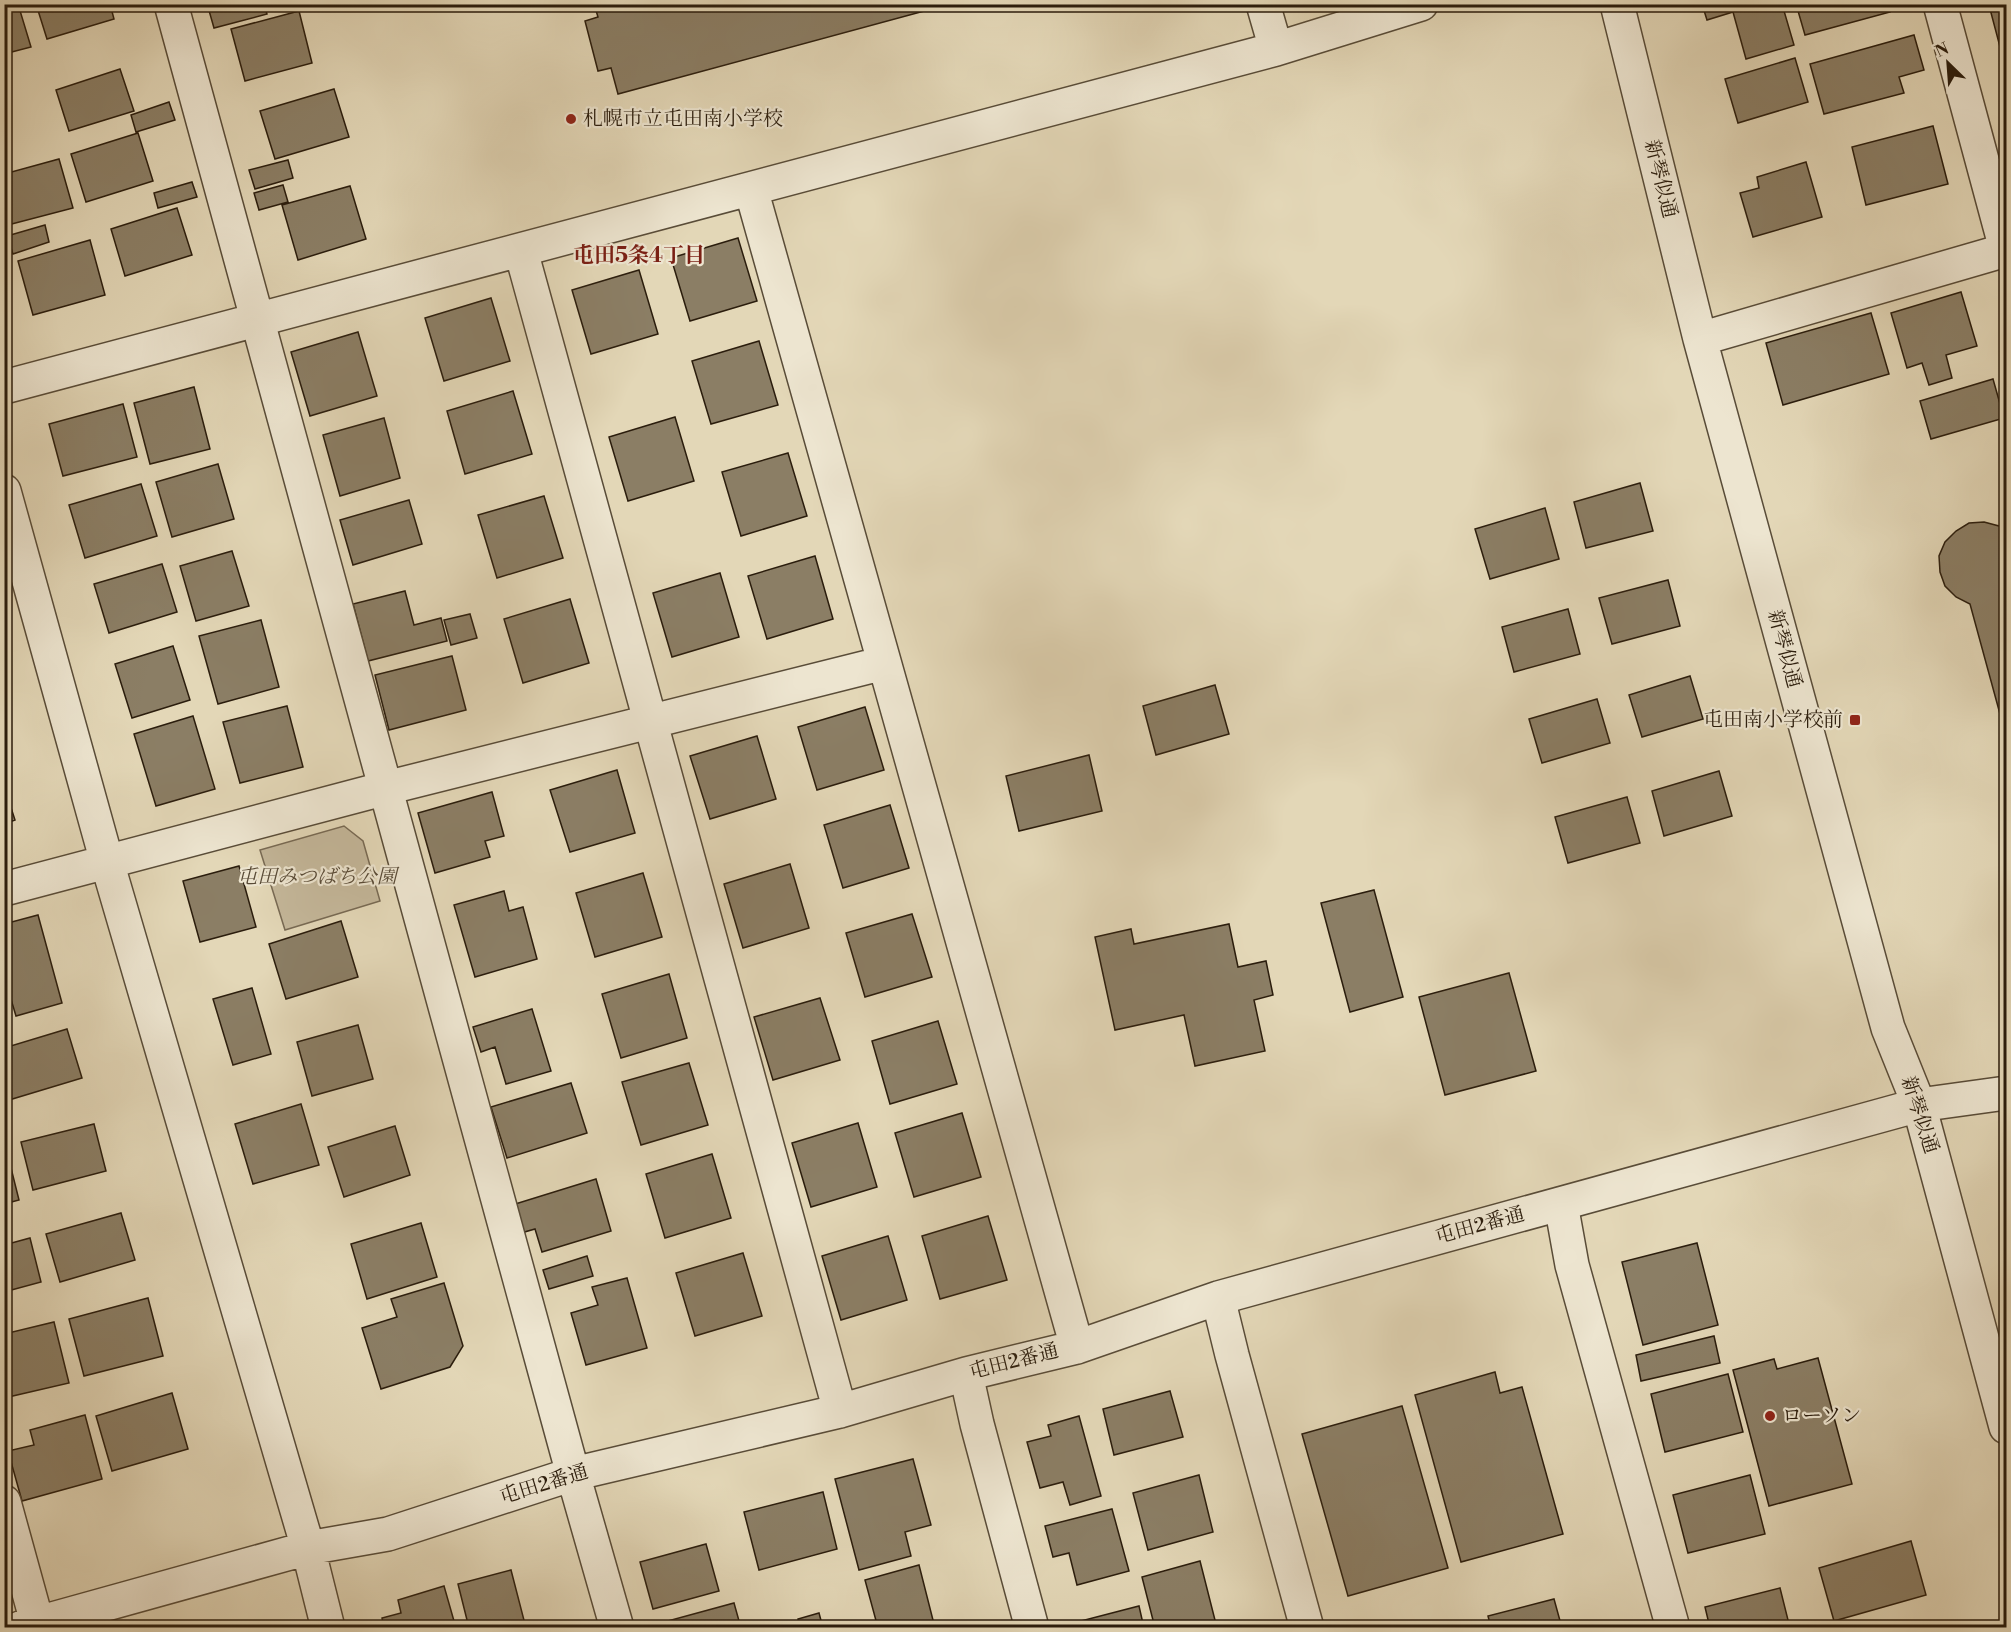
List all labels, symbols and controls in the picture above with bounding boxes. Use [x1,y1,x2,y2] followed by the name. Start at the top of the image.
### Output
[1918,33,1978,93] north arrow
[1932,38,1952,62] text: N
[583,107,783,132] place label: 札幌市立屯田南小学校
[564,112,578,126] marker: 札幌市立屯田南小学校
[1638,137,1682,221] street label: 新琴似通
[573,243,705,269] district label: 屯田5条4丁目
[1762,607,1806,691] street label: 新琴似通
[1703,708,1843,733] place label: 屯田南小学校前
[1848,713,1862,727] marker: 屯田南小学校前
[237,865,400,890] park label: 屯田みつばち公園
[1895,1073,1943,1157] street label: 新琴似通
[1433,1202,1527,1250] street label: 屯田2番通
[967,1339,1061,1385] street label: 屯田2番通
[1782,1404,1861,1429] place label: ローソン
[1763,1409,1777,1423] marker: ローソン
[497,1460,591,1510] street label: 屯田2番通

